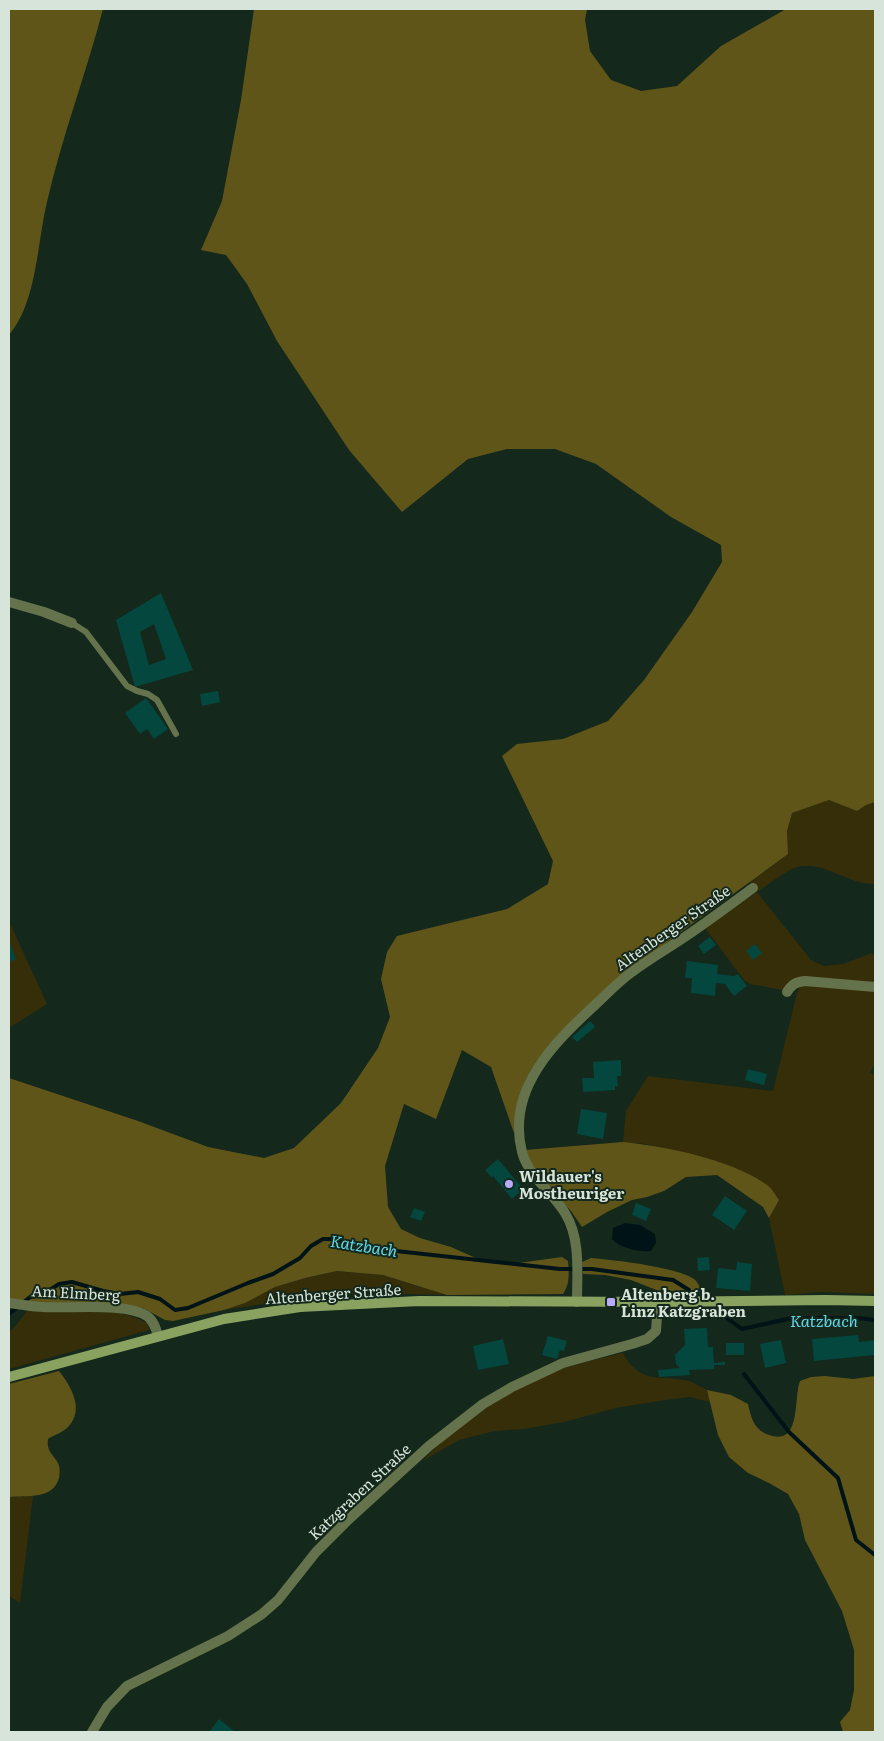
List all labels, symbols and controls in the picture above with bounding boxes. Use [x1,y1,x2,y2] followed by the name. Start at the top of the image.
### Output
[610,878,735,976] street label: Altenberger Straße
[519,1164,624,1204] place label: Wildauer's Mostheuriger
[503,1178,515,1190] marker: Wildauer's Mostheuriger
[329,1228,400,1262] water label: Katzbach
[264,1277,402,1309] street label: Altenberger Straße
[31,1278,122,1306] street label: Am Elmberg
[621,1282,747,1322] place label: Altenberg b. Linz Katzgraben
[605,1296,617,1308] marker: Altenberg b. Linz Katzgraben
[790,1308,859,1332] water label: Katzbach
[303,1437,415,1545] street label: Katzgraben Straße

